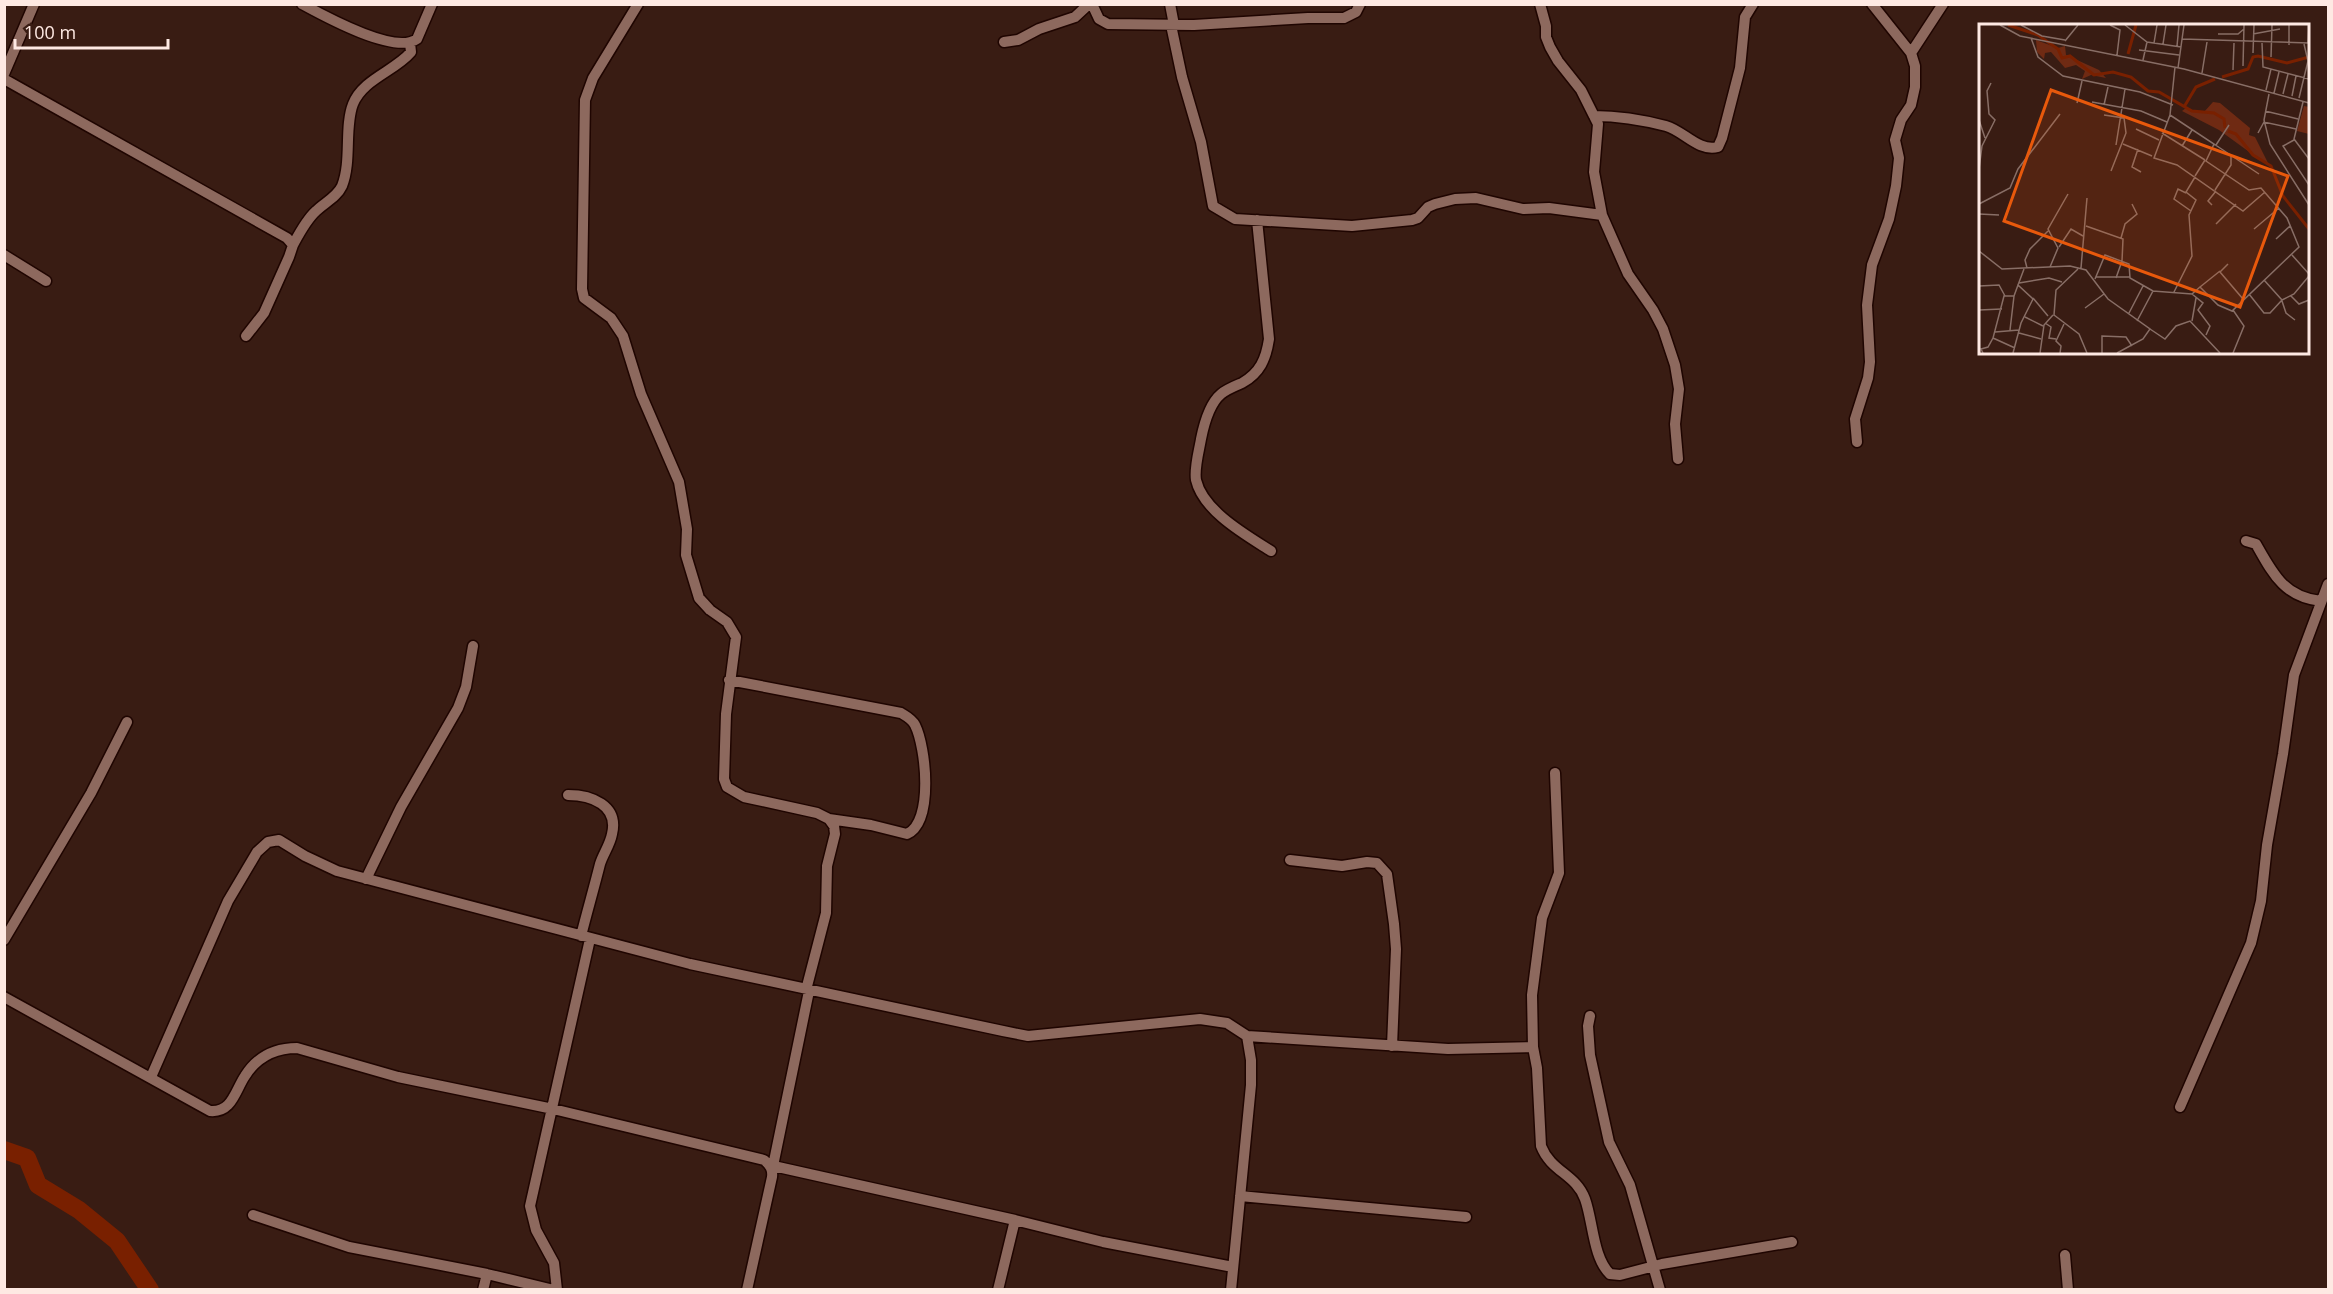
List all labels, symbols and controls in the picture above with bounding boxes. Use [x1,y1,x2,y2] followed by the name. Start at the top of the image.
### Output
[15,12,168,50] scale bar
[24,20,76,44] text: 100 m
[1979,24,2309,354] inset map

